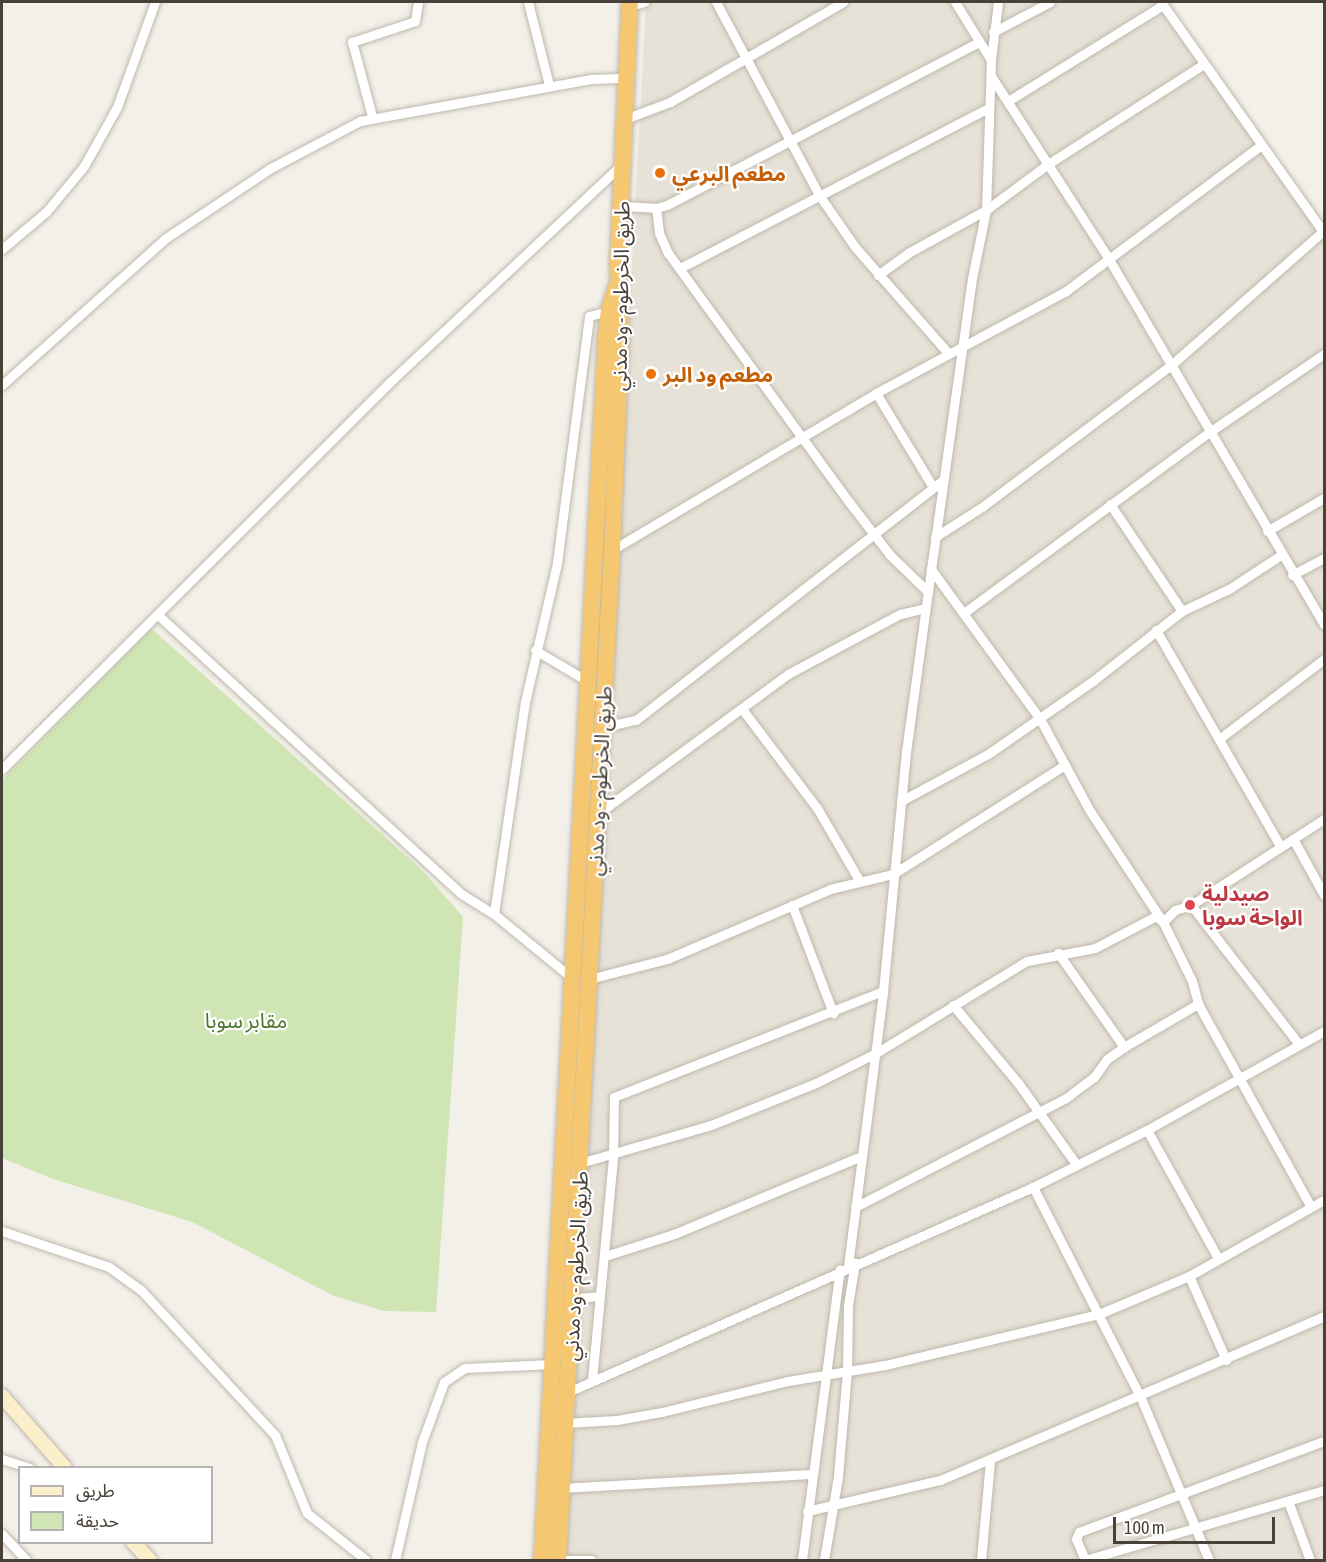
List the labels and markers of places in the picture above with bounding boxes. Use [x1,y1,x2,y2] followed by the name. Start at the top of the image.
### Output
[672,160,786,186] place label: مطعم البرعي
[653,166,667,180] marker: مطعم البرعي
[663,361,773,387] place label: مطعم ود البر
[644,367,658,381] marker: مطعم ود البر
[1202,880,1303,930] place label: صيدلية الواحة سوبا
[1183,898,1197,912] marker: صيدلية الواحة سوبا

